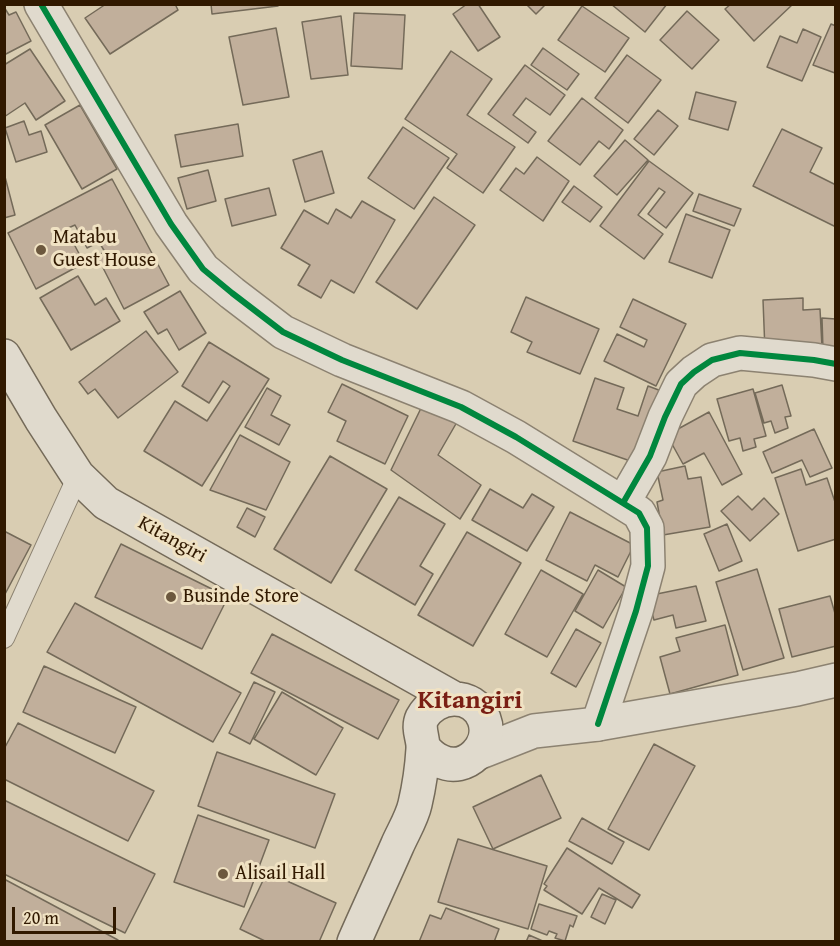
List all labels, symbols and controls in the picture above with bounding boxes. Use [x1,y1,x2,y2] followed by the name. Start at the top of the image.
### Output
[53,226,156,273] place label: Matabu Guest House
[34,243,48,257] marker: Matabu Guest House
[134,511,210,569] street label: Kitangiri
[183,585,299,609] place label: Businde Store
[164,590,178,604] marker: Businde Store
[418,685,522,717] district label: Kitangiri
[235,862,325,886] place label: Alisail Hall
[216,867,230,881] marker: Alisail Hall
[15,895,118,933] scale bar
[23,904,59,931] text: 20 m

